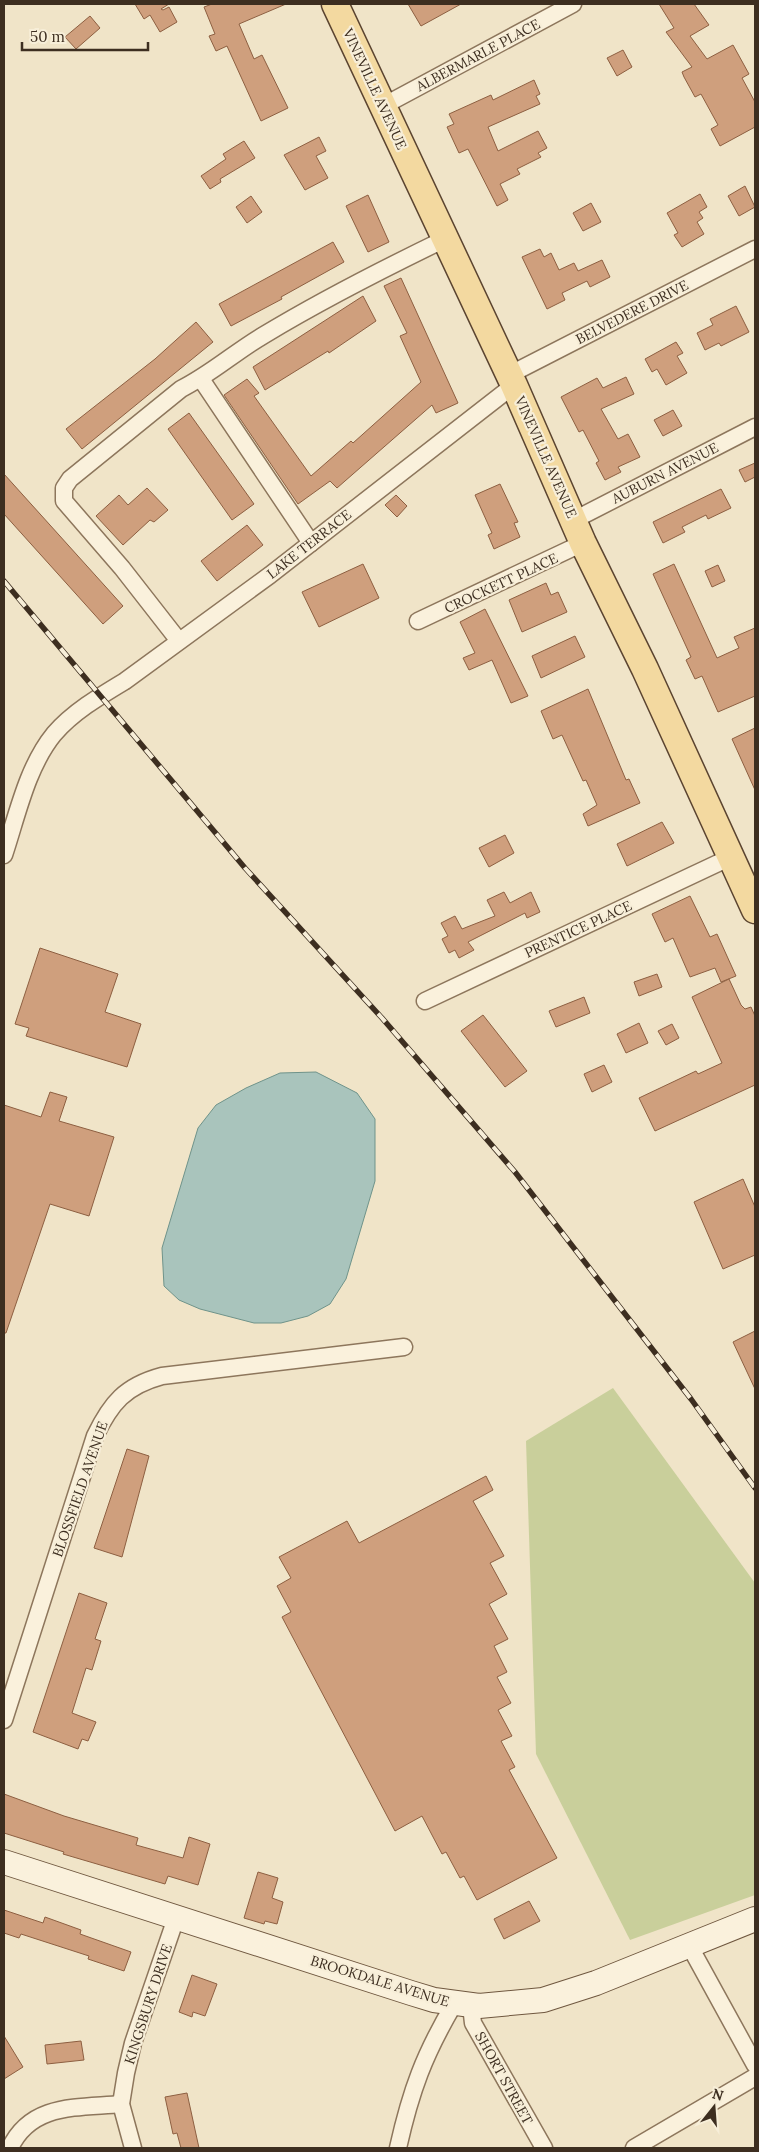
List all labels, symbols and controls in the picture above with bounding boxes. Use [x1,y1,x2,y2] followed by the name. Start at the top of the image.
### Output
[412,15,543,96] street label: ALBERMARLE PLACE
[22,20,149,52] scale bar
[339,25,411,153] street label: VINEVILLE AVENUE
[30,27,65,46] text: 50 m
[573,276,692,348] street label: BELVEDERE DRIVE
[511,392,581,521] street label: VINEVILLE AVENUE
[608,438,722,508] street label: AUBURN AVENUE
[263,505,355,583] street label: LAKE TERRACE
[441,549,561,617] street label: CROCKETT PLACE
[522,896,635,962] street label: PRENTICE PLACE
[48,1418,112,1559] street label: BLOSSFIELD AVENUE
[120,1941,176,2066] street label: KINGSBURY DRIVE
[308,1951,452,2011] street label: BROOKDALE AVENUE
[471,2028,537,2128] street label: SHORT STREET
[689,2082,739,2132] north arrow
[710,2084,726,2105] text: N

